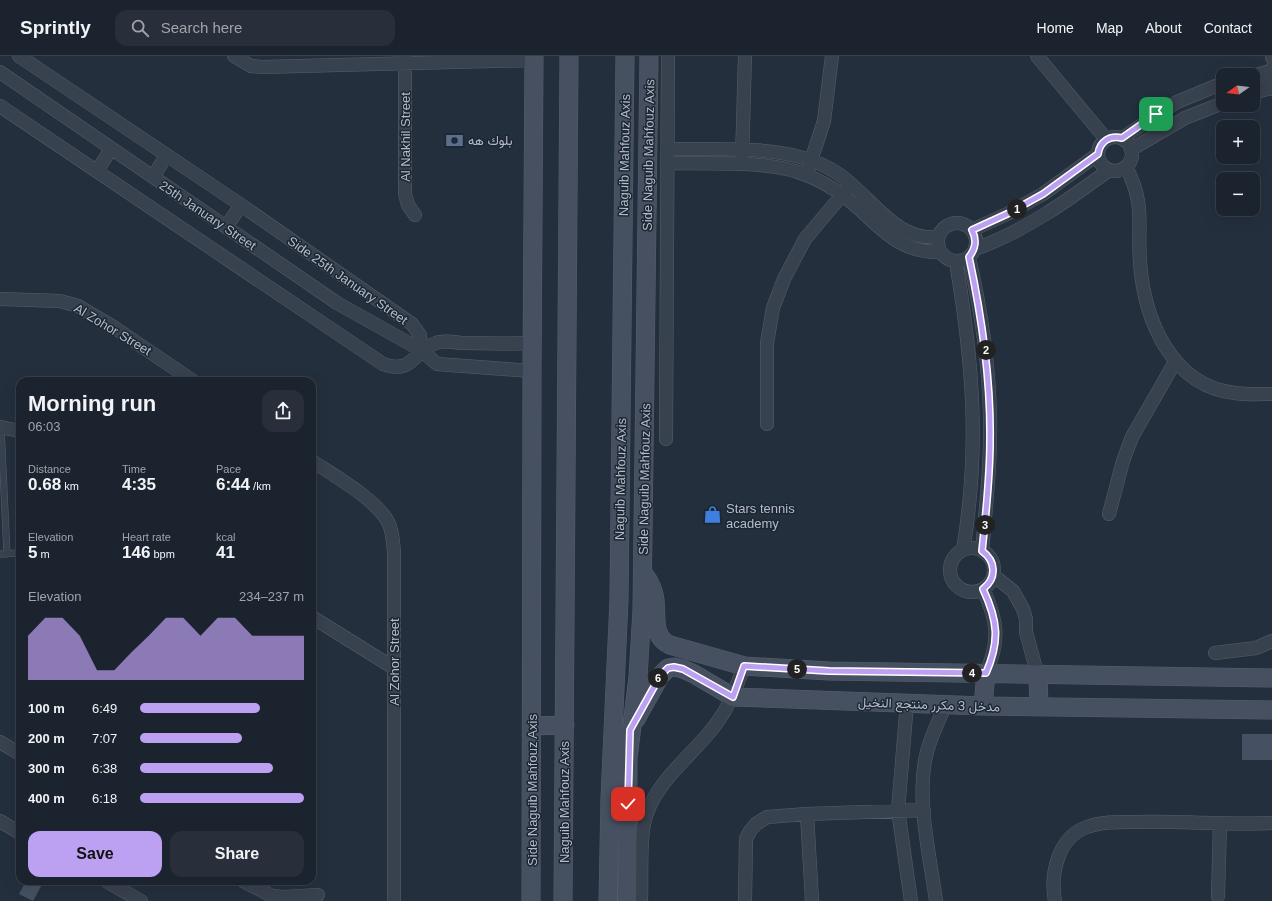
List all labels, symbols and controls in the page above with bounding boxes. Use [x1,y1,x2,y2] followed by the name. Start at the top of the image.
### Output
[115,10,395,46] search box
[20,17,91,38] text: Sprintly
[129,17,151,39] icon: search
[161,19,242,36] text: Search here
[1037,20,1074,36] text: Home
[1096,20,1123,36] text: Map
[1145,20,1182,36] text: About
[1204,20,1252,36] text: Contact
[1216,68,1260,112] north arrow
[1216,68,1260,216] map controls
[640,79,657,231] street label: Side Naguib Mahfouz Axis
[398,92,413,182] street label: Al Nakhil Street
[616,93,633,216] street label: Naguib Mahfouz Axis
[1139,97,1173,131] pin
[1145,103,1167,125] icon: arrive
[1216,120,1260,164] button: +
[445,130,465,150] bank icon: بلوك هه
[468,133,513,149] place label: بلوك هه
[1216,172,1260,216] button: −
[156,177,259,254] street label: 25th January Street
[1007,199,1027,219] pin: 1
[1014,203,1020,215] text: 1
[285,233,411,328] street label: Side 25th January Street
[71,300,154,359] street label: Al Zohor Street
[976,340,996,360] pin: 2
[983,344,989,356] text: 2
[262,390,304,432] button: share
[28,391,156,416] text: Morning run
[636,403,653,555] street label: Side Naguib Mahfouz Axis
[612,417,629,540] street label: Naguib Mahfouz Axis
[28,419,61,434] text: 06:03
[28,463,71,475] text: Distance
[122,463,146,475] text: Time
[216,463,241,475] text: Pace
[28,475,61,494] text: 0.68
[122,475,156,494] text: 4:35
[216,475,250,494] text: 6:44
[61,480,79,492] text: km
[250,480,271,492] text: /km
[726,501,795,531] place label: Stars tennis academy
[703,505,723,525] shop icon: Stars tennis academy
[975,515,995,535] pin: 3
[982,519,988,531] text: 3
[28,531,73,543] text: Elevation
[122,531,171,543] text: Heart rate
[216,531,236,543] text: kcal
[28,543,37,562] text: 5
[122,543,150,562] text: 146
[216,543,235,562] text: 41
[37,548,50,560] text: m
[150,548,175,560] text: bpm
[28,589,81,604] text: Elevation
[239,589,304,604] text: 234–237 m
[387,618,402,706] street label: Al Zohor Street
[787,659,807,679] pin: 5
[794,663,800,675] text: 5
[962,663,982,683] pin: 4
[969,667,975,679] text: 4
[648,668,668,688] pin: 6
[655,672,661,684] text: 6
[858,695,1000,716] street label: مدخل 3 مكرر منتجع النخيل
[28,701,65,716] text: 100 m
[92,701,117,716] text: 6:49
[525,714,540,866] street label: Side Naguib Mahfouz Axis
[28,731,65,746] text: 200 m
[92,731,117,746] text: 7:07
[557,740,572,863] street label: Naguib Mahfouz Axis
[28,761,65,776] text: 300 m
[92,761,117,776] text: 6:38
[611,787,645,821] pin
[28,791,65,806] text: 400 m
[92,791,117,806] text: 6:18
[617,793,639,815] icon: check
[28,831,162,877] button: Save
[170,831,304,877] button: Share

